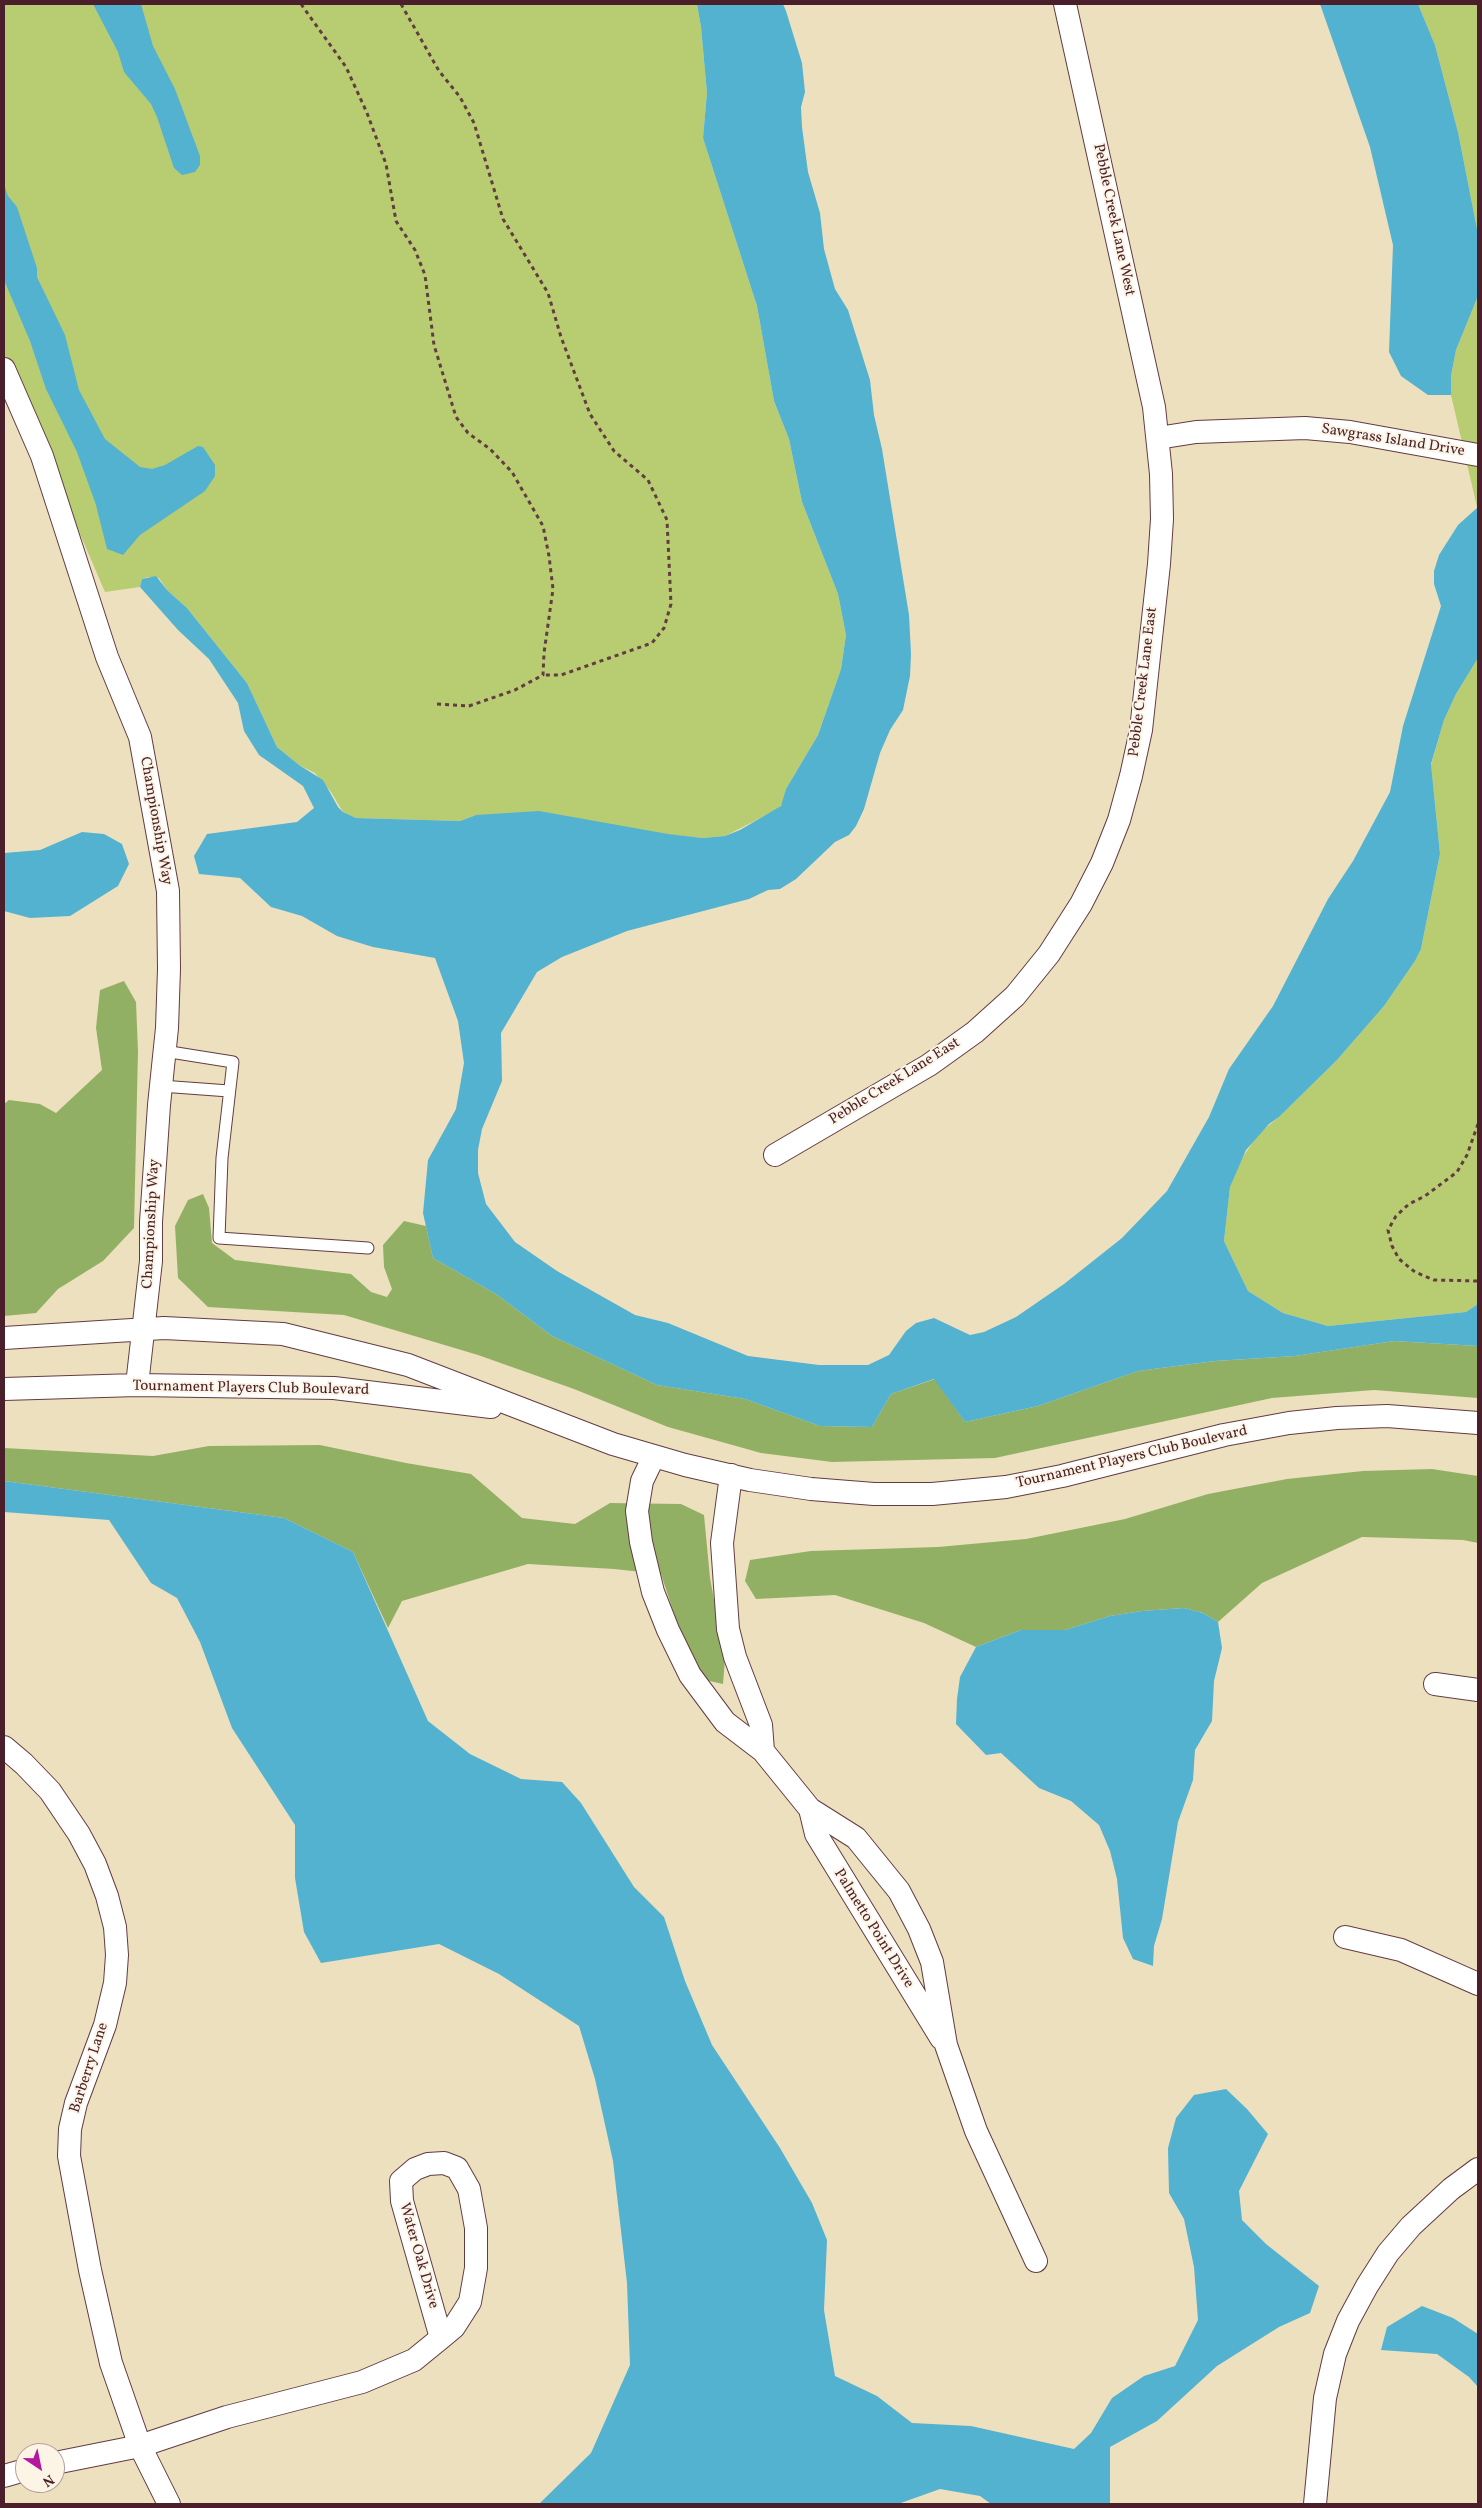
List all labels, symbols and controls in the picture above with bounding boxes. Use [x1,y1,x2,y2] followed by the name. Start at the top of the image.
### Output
[1088,142,1138,298] street label: Pebble Creek Lane West
[1320,421,1466,461] street label: Sawgrass Island Drive
[1126,606,1162,758] street label: Pebble Creek Lane East
[135,755,175,887] street label: Championship Way
[826,1034,964,1130] street label: Pebble Creek Lane East
[140,1159,164,1289] street label: Championship Way
[132,1378,370,1400] street label: Tournament Players Club Boulevard
[1015,1423,1249,1493] street label: Tournament Players Club Boulevard
[829,1866,917,1992] street label: Palmetto Point Drive
[67,2021,113,2115] street label: Barberry Lane
[394,2201,442,2311] street label: Water Oak Drive
[15,2443,65,2493] north arrow
[39,2469,58,2491] text: N

